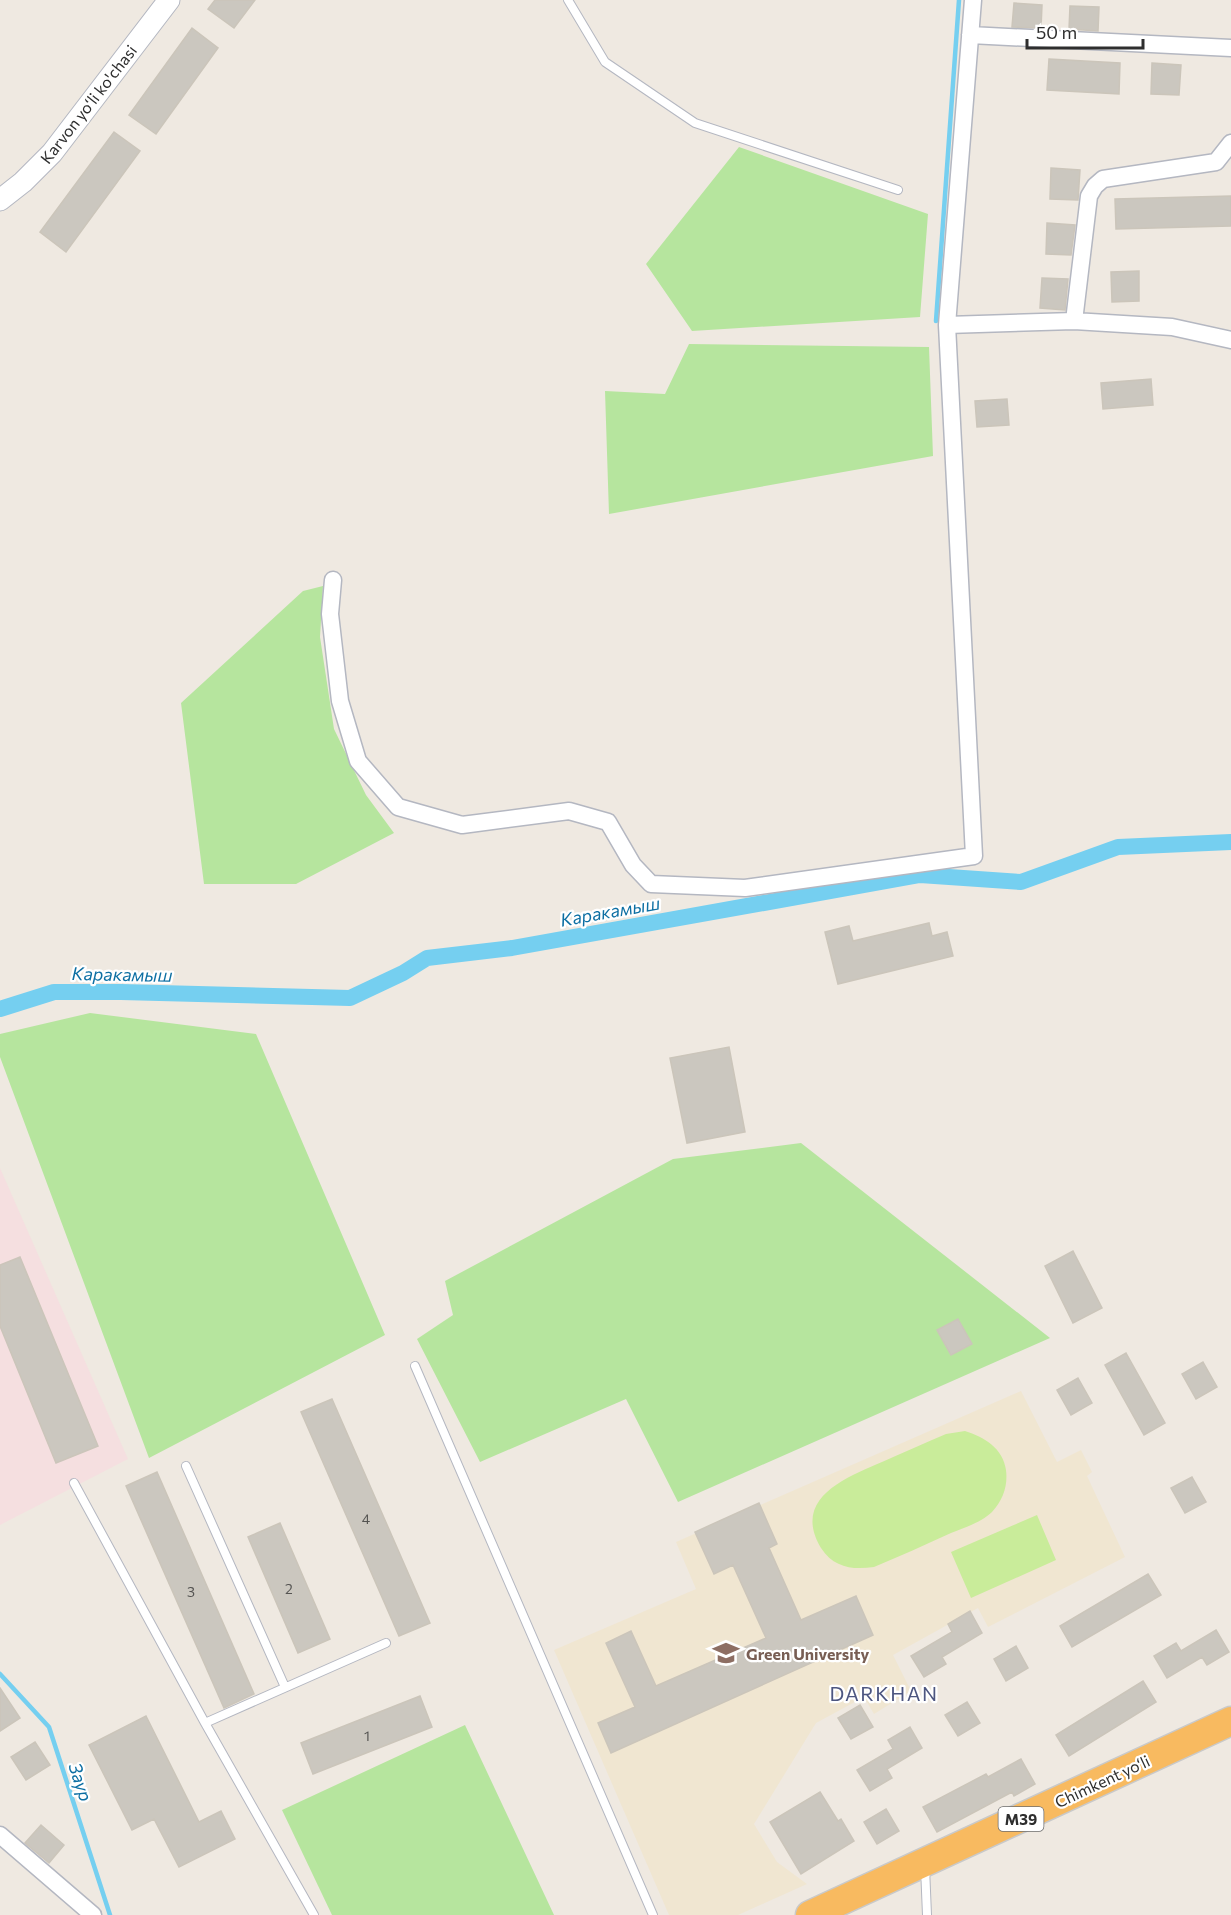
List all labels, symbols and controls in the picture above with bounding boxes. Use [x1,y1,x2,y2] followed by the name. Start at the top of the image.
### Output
[1027,12,1142,50] scale bar
[1036,21,1077,43] text: 50 m
[36,41,140,167] street label: Karvon yo‘li ko'chasi
[558,891,662,931] water label: Каракамыш
[71,962,173,986] water label: Каракамыш
[362,1510,371,1527] house number: 4
[285,1580,293,1597] house number: 2
[187,1583,195,1600] house number: 3
[711,1638,741,1668] school or university icon: Green University
[746,1644,869,1663] place label: Green University
[829,1681,939,1705] district label: DARKHAN
[364,1727,370,1744] house number: 1
[1051,1751,1153,1811] street label: Chimkent yo‘li
[64,1760,98,1804] water label: Заур
[998,1807,1044,1831] road number: M39

